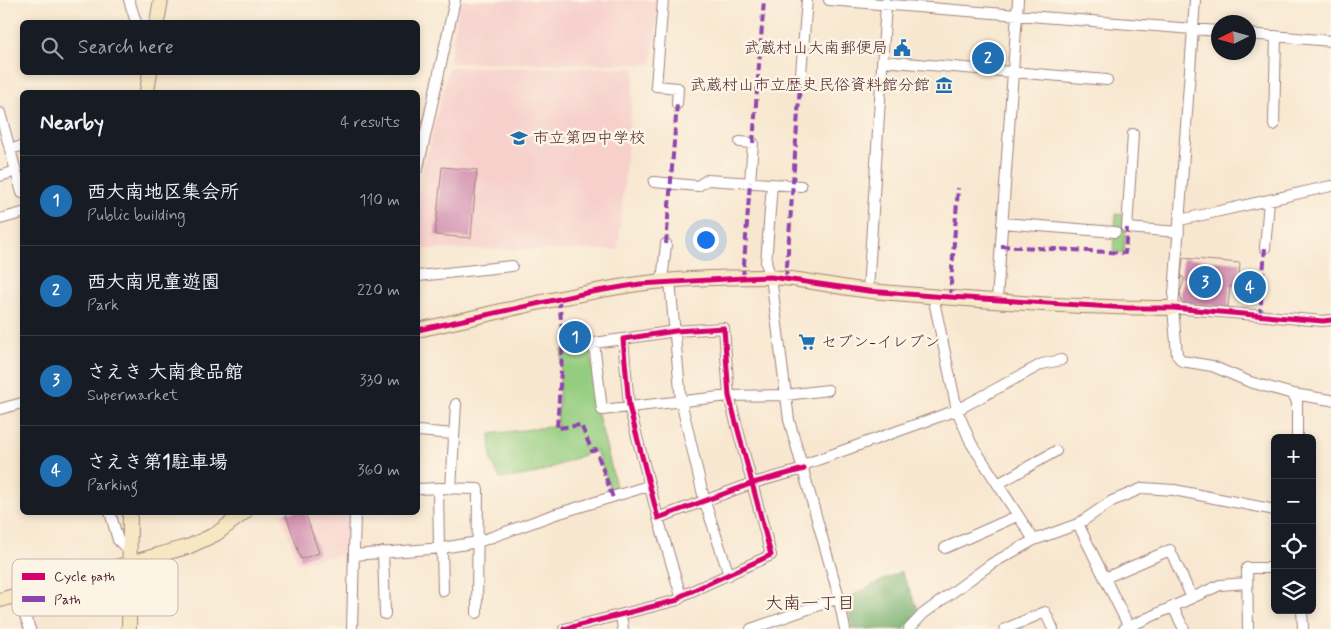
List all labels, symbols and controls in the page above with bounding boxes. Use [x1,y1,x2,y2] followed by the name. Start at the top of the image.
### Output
[1211,15,1256,60] north arrow
[20,20,420,75] search box
[38,34,66,62] icon: search
[78,35,174,60] text: Search here
[744,38,888,59] place label: 武蔵村山大南郵便局
[892,38,912,58] public building icon: 武蔵村山大南郵便局
[972,39,1004,77] pin: 2
[690,75,930,96] place label: 武蔵村山市立歴史民俗資料館分館
[934,75,954,95] museum icon: 武蔵村山市立歴史民俗資料館分館
[40,109,104,137] text: Nearby
[340,112,400,133] text: 4 results
[509,128,529,148] school or university icon: 市立第四中学校
[533,128,645,149] place label: 市立第四中学校
[87,180,239,205] text: 西大南地区集会所
[52,190,60,211] text: 1
[359,190,400,211] text: 110 m
[87,205,186,226] text: Public building
[693,227,719,253] your location
[1189,263,1221,301] pin: 3
[1234,268,1266,306] pin: 4
[87,270,220,295] text: 西大南児童遊園
[52,280,60,301] text: 2
[357,280,400,301] text: 220 m
[87,295,119,316] text: Park
[559,318,591,356] pin: 1
[797,332,817,352] supermarket icon: セブン-イレブン
[821,332,940,353] place label: セブン-イレブン
[87,360,243,385] text: さえき 大南食品館
[52,370,60,391] text: 3
[359,370,400,391] text: 330 m
[87,385,178,406] text: Supermarket
[1271,434,1316,614] map controls
[1271,434,1316,479] button: +
[87,450,228,475] text: さえき第1駐車場
[51,460,61,481] text: 4
[357,460,400,481] text: 360 m
[87,475,138,496] text: Parking
[1271,479,1316,524] button: −
[1271,524,1316,569] button: locate
[12,559,178,616] legend
[54,568,115,586] text: Cycle path
[1271,569,1316,614] button: layers
[54,591,81,609] text: Path
[765,592,855,616] district label: 大南一丁目

